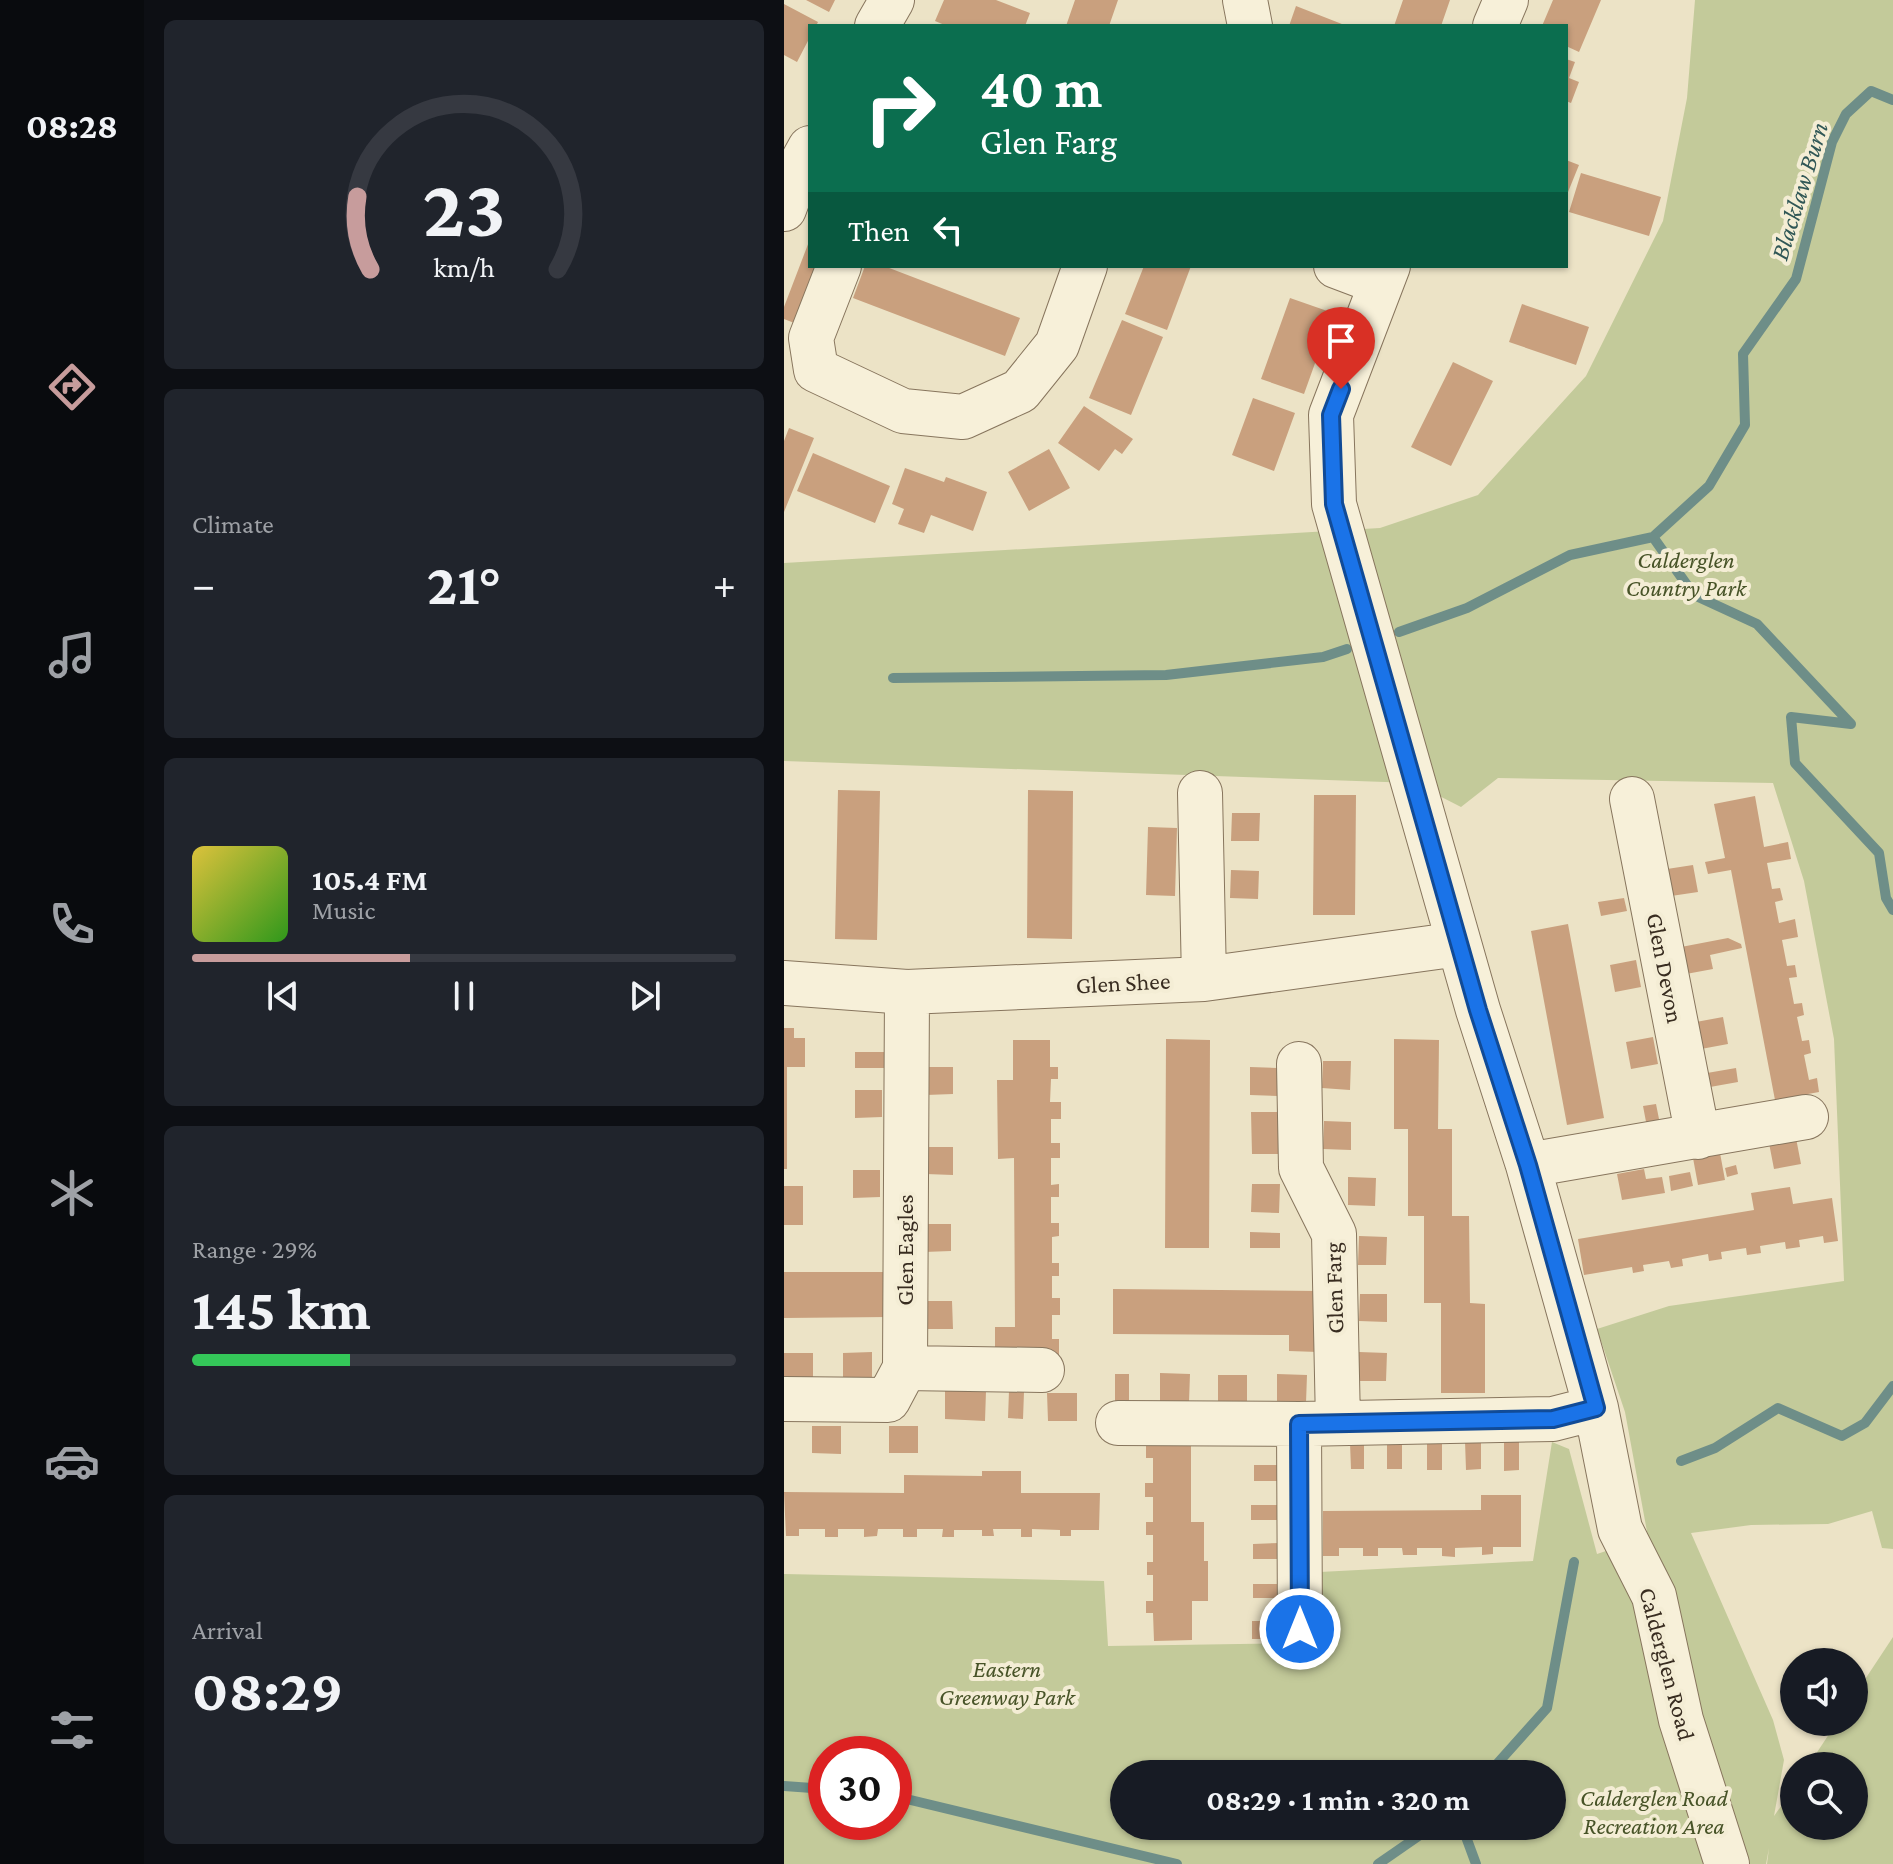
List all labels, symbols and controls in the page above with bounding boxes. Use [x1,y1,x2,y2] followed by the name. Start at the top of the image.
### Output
[848,56,952,160] icon: right
[980,57,1102,119] text: 40 m
[26,106,118,146] text: 08:28
[1765,119,1834,264] water label: Blacklaw Burn
[980,122,1117,162] text: Glen Farg
[422,161,506,254] text: 23
[926,208,970,252] icon: left
[848,214,910,247] text: Then
[433,252,495,284] text: km/h
[1307,307,1375,389] pin
[1319,319,1363,363] icon: arrive
[44,359,100,415] icon: directions
[192,510,274,539] text: Climate
[1626,546,1748,601] park label: Calderglen Country Park
[427,550,501,617] text: 21°
[192,560,215,608] text: −
[713,560,736,608] text: +
[44,627,100,683] icon: music
[312,863,428,896] text: 105.4 FM
[44,896,100,952] icon: phone
[312,896,375,925] text: Music
[1642,911,1689,1025] street label: Glen Devon
[1075,967,1171,998] street label: Glen Shee
[261,974,305,1018] icon: previous
[442,974,486,1018] icon: pause
[623,974,667,1018] icon: next
[44,1165,100,1221] icon: climate
[891,1194,918,1306] street label: Glen Eagles
[192,1235,317,1264] text: Range · 29%
[1318,1241,1349,1334] street label: Glen Farg
[192,1275,371,1342] text: 145 km
[44,1433,100,1489] icon: car
[1634,1584,1701,1744] street label: Calderglen Road
[1258,1587,1342,1671] position arrow
[192,1616,263,1645] text: Arrival
[1780,1648,1868,1840] map controls
[1780,1648,1868,1736] button: sound
[939,1655,1077,1710] park label: Eastern Greenway Park
[192,1656,343,1723] text: 08:29
[44,1702,100,1758] icon: filters
[808,1736,912,1840] speed limit sign: 30
[1780,1752,1868,1840] button: search
[1206,1783,1470,1816] text: 08:29 · 1 min · 320 m
[1580,1784,1729,1839] park label: Calderglen Road Recreation Area

